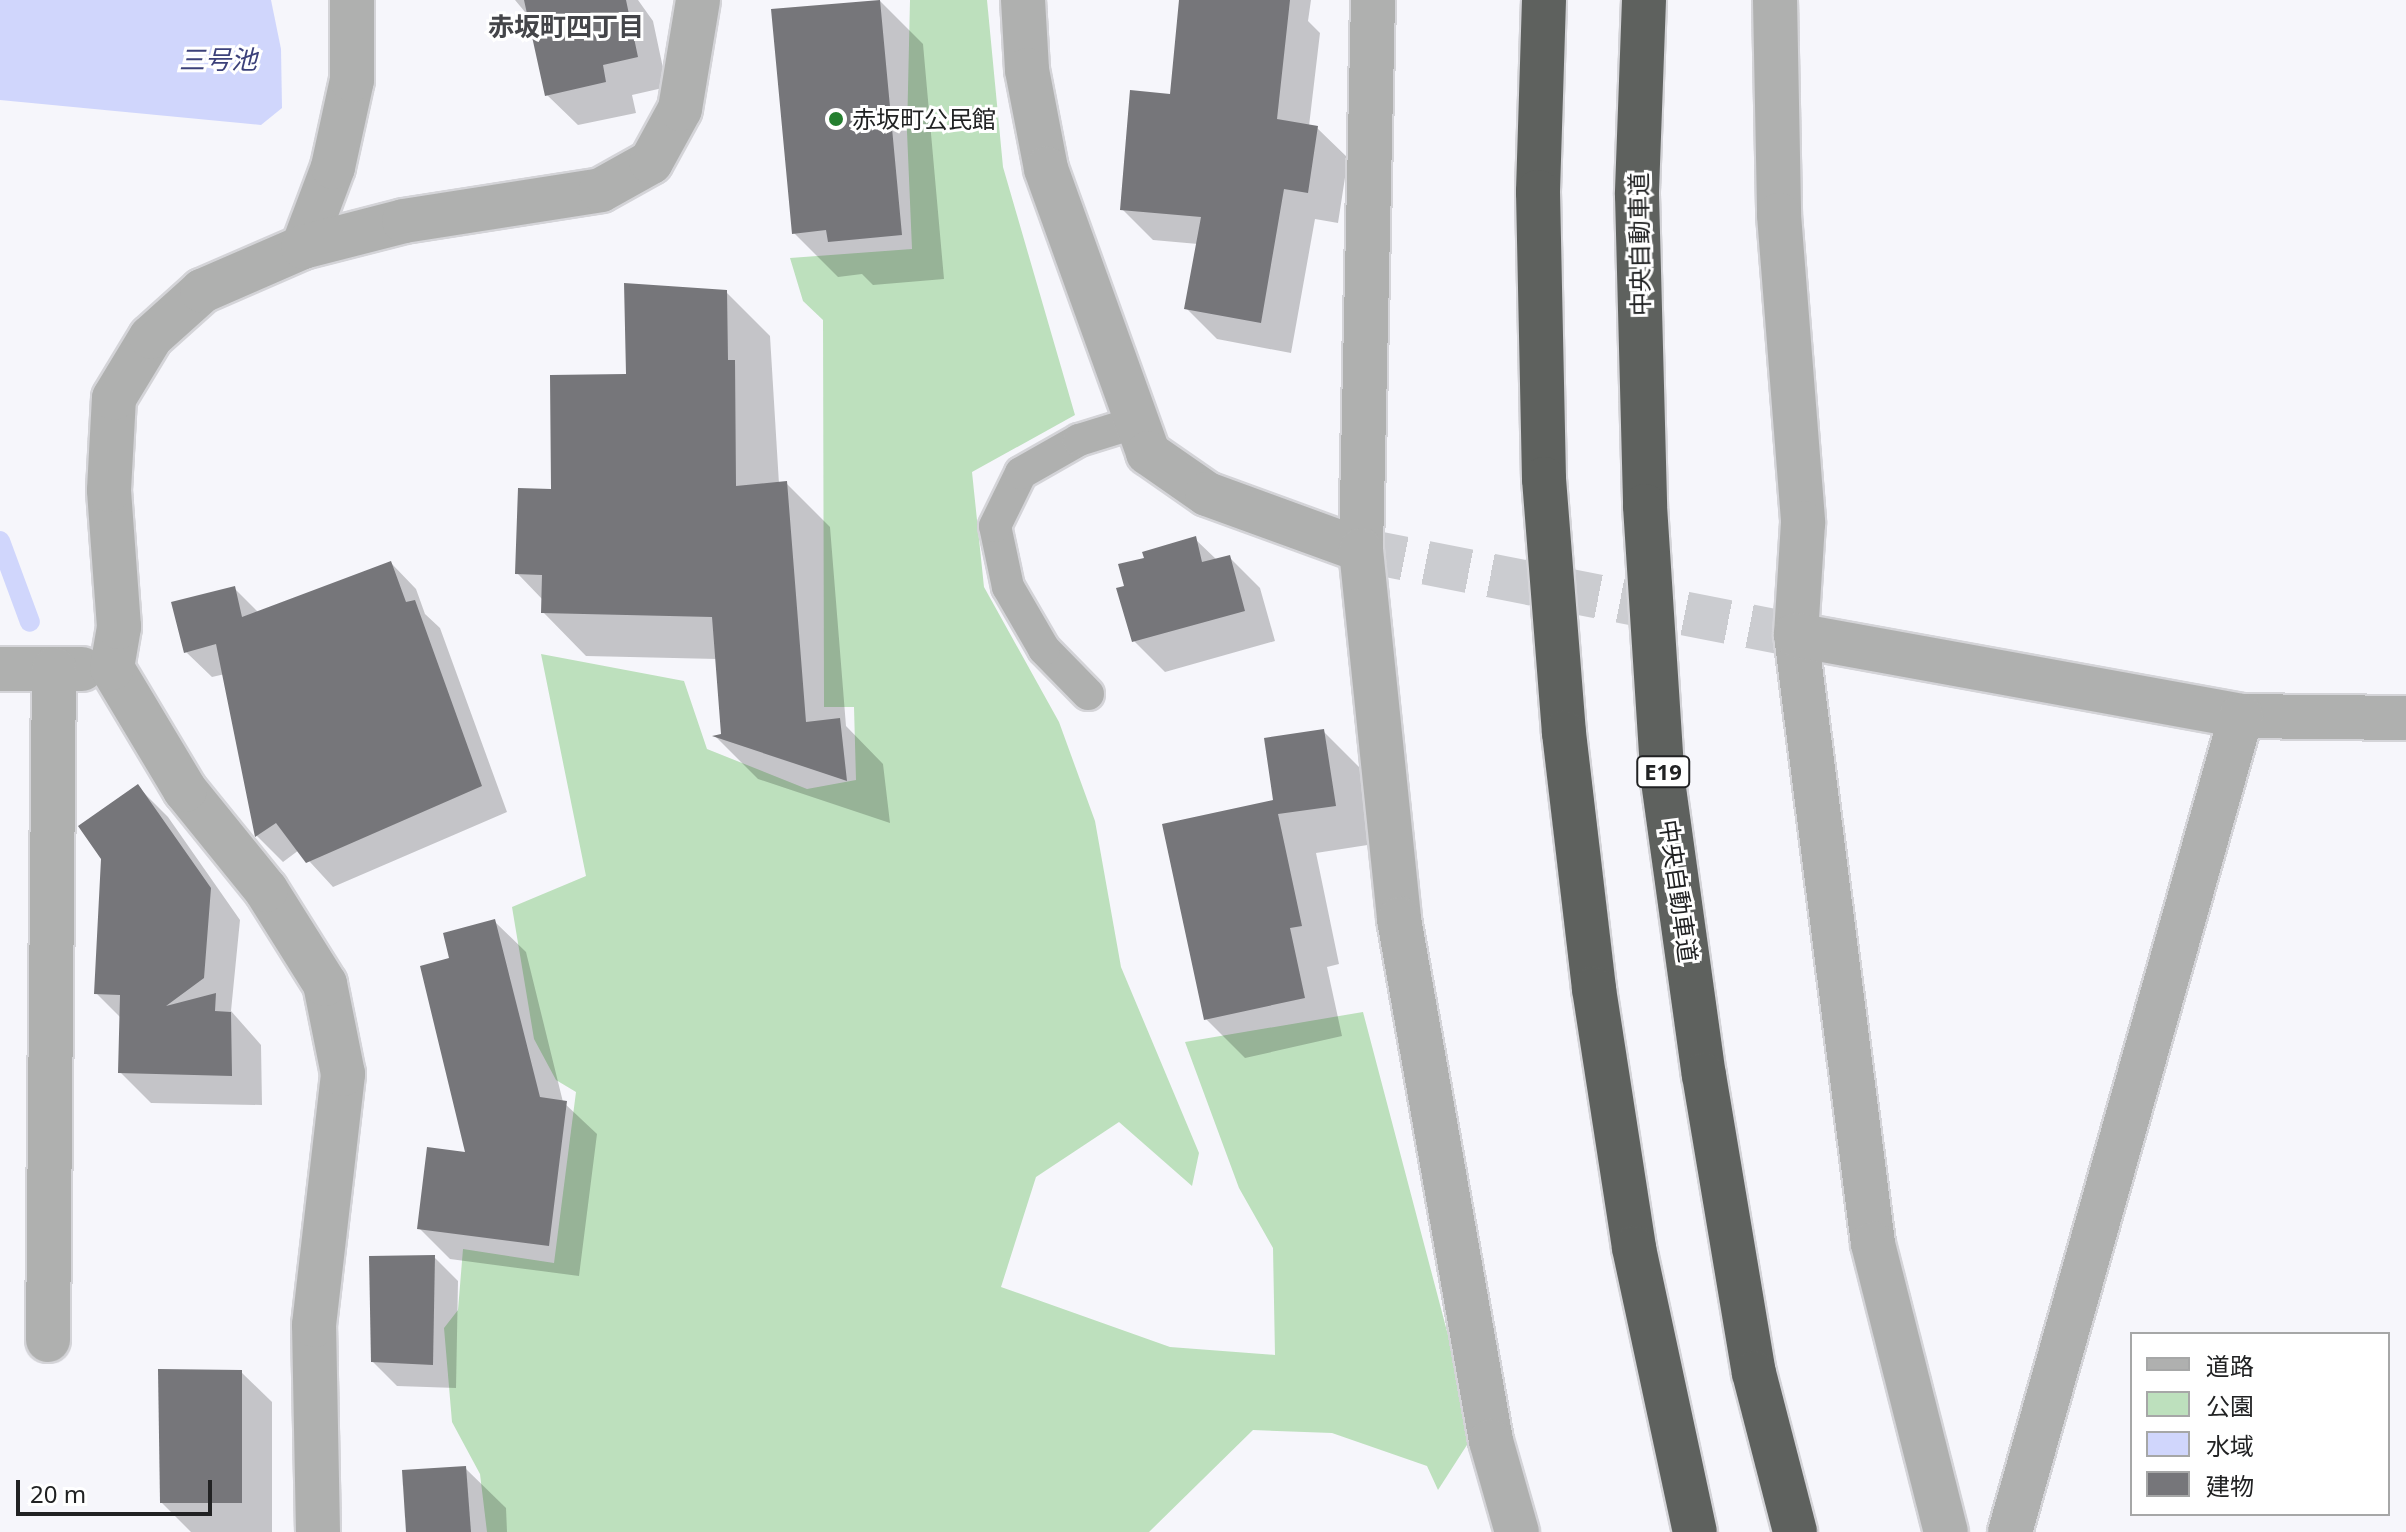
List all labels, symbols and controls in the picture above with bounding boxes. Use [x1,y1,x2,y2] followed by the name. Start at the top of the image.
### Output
[488,11,644,43] district label: 赤坂町四丁目
[179,44,257,76] water label: 三号池
[852,105,996,133] place label: 赤坂町公民館
[827,110,845,128] marker: 赤坂町公民館
[1623,172,1655,316] street label: 中央自動車道
[1635,754,1691,790] road number: E19
[1655,818,1703,964] street label: 中央自動車道
[2130,1332,2390,1516] legend
[2206,1349,2254,1382] text: 道路
[2206,1389,2254,1422] text: 公園
[2206,1429,2254,1462] text: 水域
[20,1464,216,1514] scale bar
[2206,1469,2254,1502] text: 建物
[30,1477,86,1510] text: 20 m

